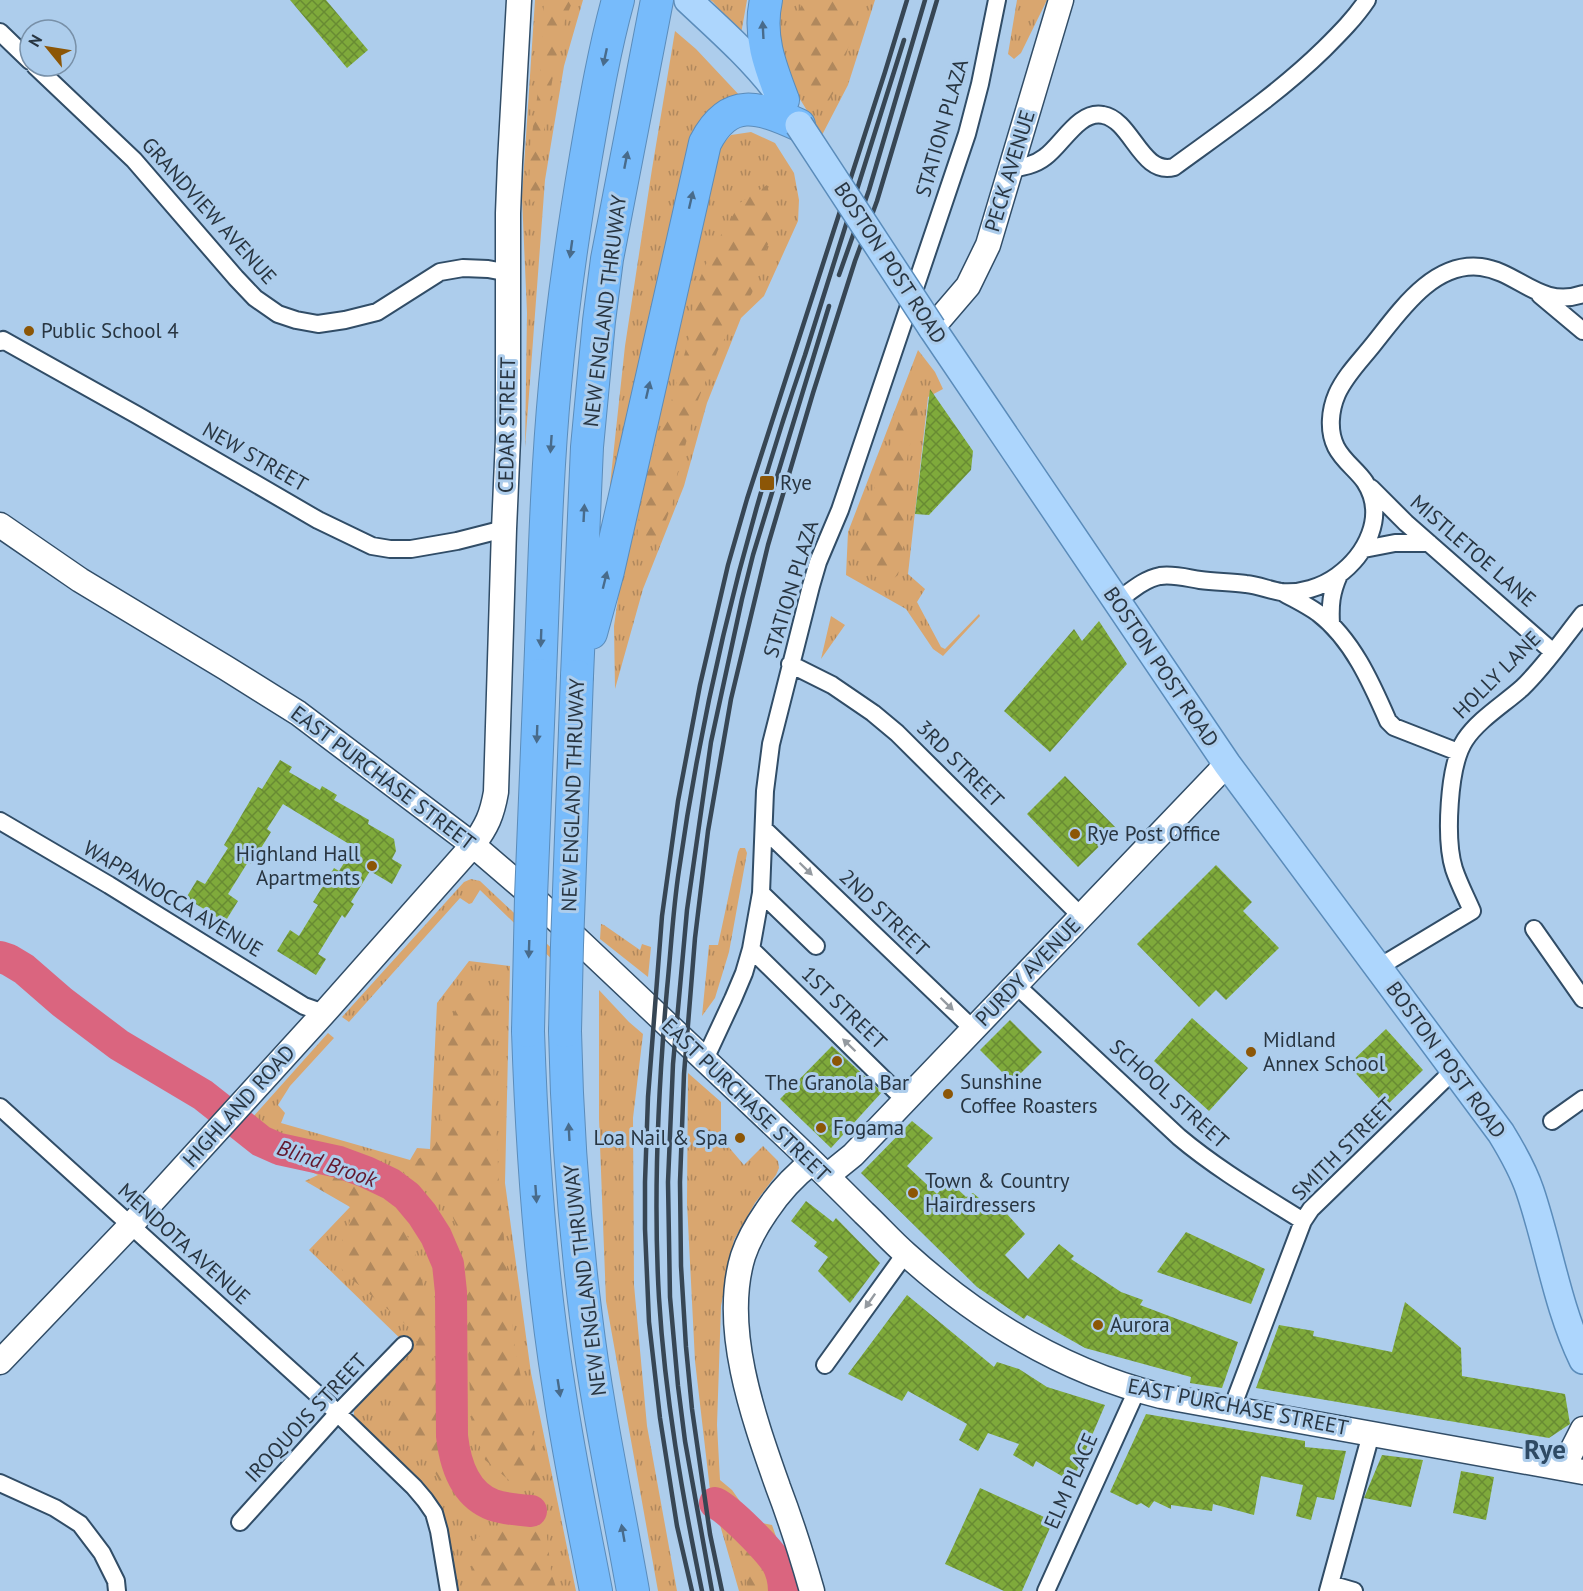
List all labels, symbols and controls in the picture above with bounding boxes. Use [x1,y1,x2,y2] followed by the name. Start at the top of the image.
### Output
[18,18,78,78] north arrow
[759,21,768,40] one-way arrow
[24,31,46,50] text: N
[600,48,609,67] one-way arrow
[909,55,974,200] street label: STATION PLAZA
[978,107,1041,235] street label: PECK AVENUE
[136,131,283,290] street label: GRANDVIEW AVENUE
[622,150,631,169] one-way arrow
[828,177,953,349] street label: BOSTON POST ROAD
[687,190,696,209] one-way arrow
[577,193,632,428] street label: NEW ENGLAND THRUWAY
[567,240,576,259] one-way arrow
[41,317,179,344] place label: Public School 4
[22,324,36,338] marker: Public School 4
[492,356,521,493] street label: CEDAR STREET
[644,380,653,399] one-way arrow
[198,416,313,498] street label: NEW STREET
[546,434,555,453] one-way arrow
[780,469,812,496] place label: Rye
[758,474,776,492] marker: Rye
[1405,489,1542,613] street label: MISTLETOE LANE
[579,504,588,523] one-way arrow
[757,516,824,661] street label: STATION PLAZA
[601,571,611,589] one-way arrow
[1098,582,1225,752] street label: BOSTON POST ROAD
[1447,625,1546,724] street label: HOLLY LANE
[537,629,546,648] one-way arrow
[555,678,590,912] street label: NEW ENGLAND THRUWAY
[286,699,481,856] street label: EAST PURCHASE STREET
[911,714,1010,813] street label: 3RD STREET
[533,724,542,743] one-way arrow
[1087,820,1221,847] place label: Rye Post Office
[1068,827,1082,841] marker: Rye Post Office
[79,834,268,963] street label: WAPPANOCCA AVENUE
[236,840,360,891] place label: Highland Hall Apartments
[365,859,379,873] marker: Highland Hall Apartments
[798,862,813,876] one-way arrow
[834,863,935,962] street label: 2ND STREET
[969,912,1086,1032] street label: PURDY AVENUE
[524,940,534,959] one-way arrow
[796,960,893,1055] street label: 1ST STREET
[1380,976,1512,1143] street label: BOSTON POST ROAD
[939,997,954,1011] one-way arrow
[656,1012,837,1187] street label: EAST PURCHASE STREET
[1263,1026,1385,1077] place label: Midland Annex School
[1104,1033,1235,1154] street label: SCHOOL STREET
[842,1038,856,1052] one-way arrow
[177,1039,301,1172] street label: HIGHLAND ROAD
[1244,1045,1258,1059] marker: Midland Annex School
[830,1054,844,1068] marker: The Granola Bar
[960,1068,1098,1119] place label: Sunshine Coffee Roasters
[765,1069,909,1096] place label: The Granola Bar
[941,1087,955,1101] marker: Sunshine Coffee Roasters
[1285,1091,1400,1206] street label: SMITH STREET
[833,1114,904,1141] place label: Fogama
[814,1121,828,1135] marker: Fogama
[564,1123,573,1142] one-way arrow
[594,1124,728,1151] place label: Loa Nail & Spa
[733,1131,747,1145] marker: Loa Nail & Spa
[273,1133,382,1193] water label: Blind Brook
[557,1162,612,1398] street label: NEW ENGLAND THRUWAY
[925,1167,1070,1218] place label: Town & Country Hairdressers
[112,1177,256,1310] street label: MENDOTA AVENUE
[531,1185,540,1204] one-way arrow
[906,1186,920,1200] marker: Town & Country Hairdressers
[864,1292,876,1308] one-way arrow
[1110,1311,1170,1338] place label: Aurora
[1091,1318,1105,1332] marker: Aurora
[239,1347,373,1488] street label: IROQUOIS STREET
[1126,1372,1351,1441] street label: EAST PURCHASE STREET
[554,1379,563,1398] one-way arrow
[1037,1429,1104,1533] street label: ELM PLACE
[1524,1432,1566,1466] district label: Rye
[618,1524,627,1543] one-way arrow

